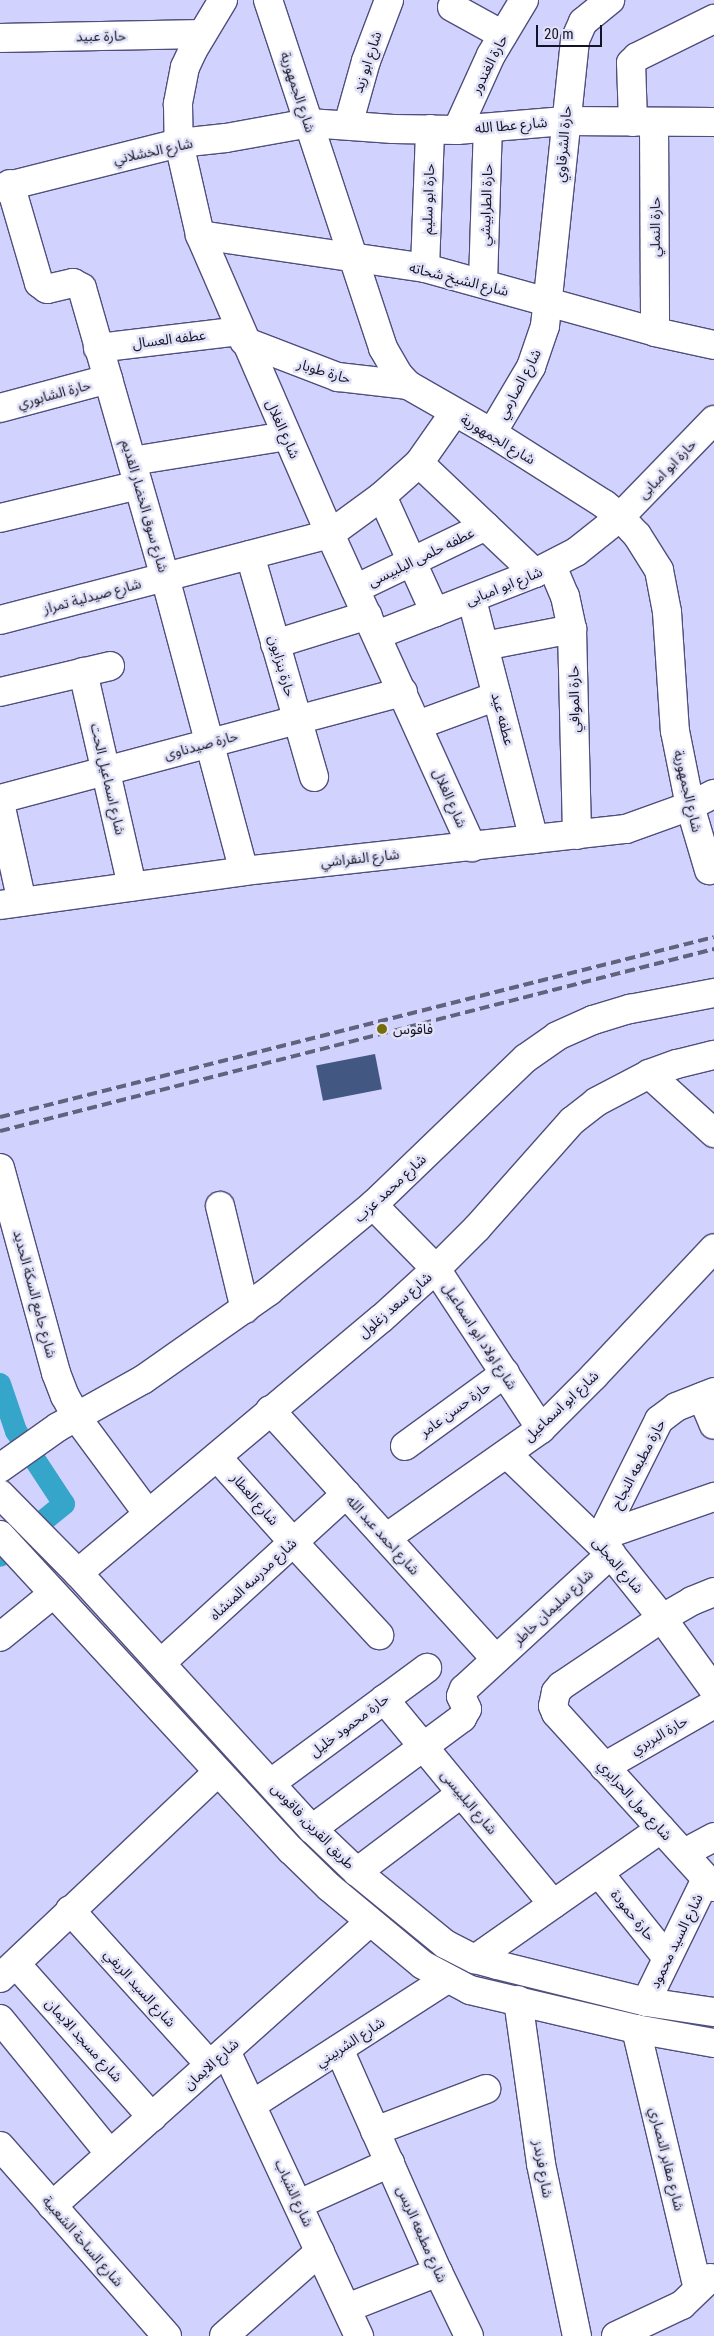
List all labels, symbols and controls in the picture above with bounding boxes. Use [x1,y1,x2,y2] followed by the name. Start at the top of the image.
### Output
[539,15,605,47] scale bar
[544,25,574,43] text: 20 m
[76,27,126,45] street label: حارة عبيد
[349,29,385,95] street label: شارع ابو زيد
[467,32,511,96] street label: حارة الغندور
[277,50,319,134] street label: شارع الجمهورية
[551,105,575,183] street label: حارة الشرقاوي
[474,113,548,137] street label: شارع عطا الله
[112,134,194,168] street label: شارع الخشلاني
[418,163,438,235] street label: حارة ابو سليم
[476,164,496,246] street label: حارة الطرابيشي
[647,197,663,257] street label: حارة النملي
[408,259,510,299] street label: شارع الشيخ شحاته
[131,326,207,352] street label: عطفه العسال
[493,346,545,422] street label: شارع الصارمي
[295,355,353,387] street label: حارة طوبار
[16,376,92,412] street label: حارة الشابوري
[263,397,303,461] street label: شارع الغلال
[458,410,538,468] street label: شارع الجمهورية
[634,436,700,502] street label: حارة ابو امبابى
[118,438,172,574] street label: شارع سوق الخضار القديم
[365,524,477,590] street label: عطفه حلمى البلبيسى
[463,563,545,609] street label: شارع ابو امبابى
[41,575,143,617] street label: شارع صيدلية تمراز
[265,633,299,699] street label: حارة بنزايون
[565,665,583,733] street label: حارة الموافي
[488,691,518,747] street label: عطفه عيد
[87,722,129,836] street label: شارع اسماعيل الحت
[162,727,240,763] street label: حارة صيدناوى
[670,748,706,834] street label: شارع الجمهورية
[430,766,470,830] street label: شارع الغلال
[320,846,400,870] street label: شارع النقراشي
[393,1021,433,1037] place label: فاقوس
[375,1022,389,1036] marker: فاقوس
[351,1150,429,1226] street label: شارع محمد عزب
[10,1228,60,1360] street label: شارع جامع السكة الحديد
[355,1269,435,1341] street label: شارع سعد زغلول
[439,1279,521,1393] street label: شارع اولاد ابو اسماعيل
[520,1367,602,1445] street label: شارع ابو اسماعيل
[416,1378,494,1440] street label: حارة حسن عامر
[607,1416,669,1512] street label: حارة مطبعه النجاح
[228,1469,282,1529] street label: شارع العطار
[343,1492,423,1578] street label: شارع احمد عبد الله
[589,1533,647,1597] street label: شارع المجلى
[206,1534,300,1624] street label: شارع مدرسه المنشاه
[510,1566,596,1648] street label: شارع سليمان خاطر
[306,1690,392,1760] street label: حارة محمود خليل
[628,1712,690,1758] street label: حارة البربري
[595,1756,675,1844] street label: شارع مول الحرايري
[437,1766,501,1838] street label: شارع البلبيسى
[268,1780,358,1872] street label: طريق القرين, فاقوس
[607,1886,659,1944] street label: حارة حمودة
[646,1891,706,1991] street label: شارع السيد محمود
[101,1946,179,2030] street label: شارع السيد الريفي
[42,1995,126,2085] street label: شارع مسجد الايمان
[312,2014,388,2070] street label: شارع الشربيني
[180,2035,242,2093] street label: شارع الايمان
[646,2105,688,2213] street label: شارع مقابر النصاري
[530,2139,556,2199] street label: شارع فرندز
[271,2157,317,2229] street label: شارع الشباب
[393,2183,451,2285] street label: شارع مطبعه الريس
[39,2192,127,2290] street label: شارع الساحة الشعبية

